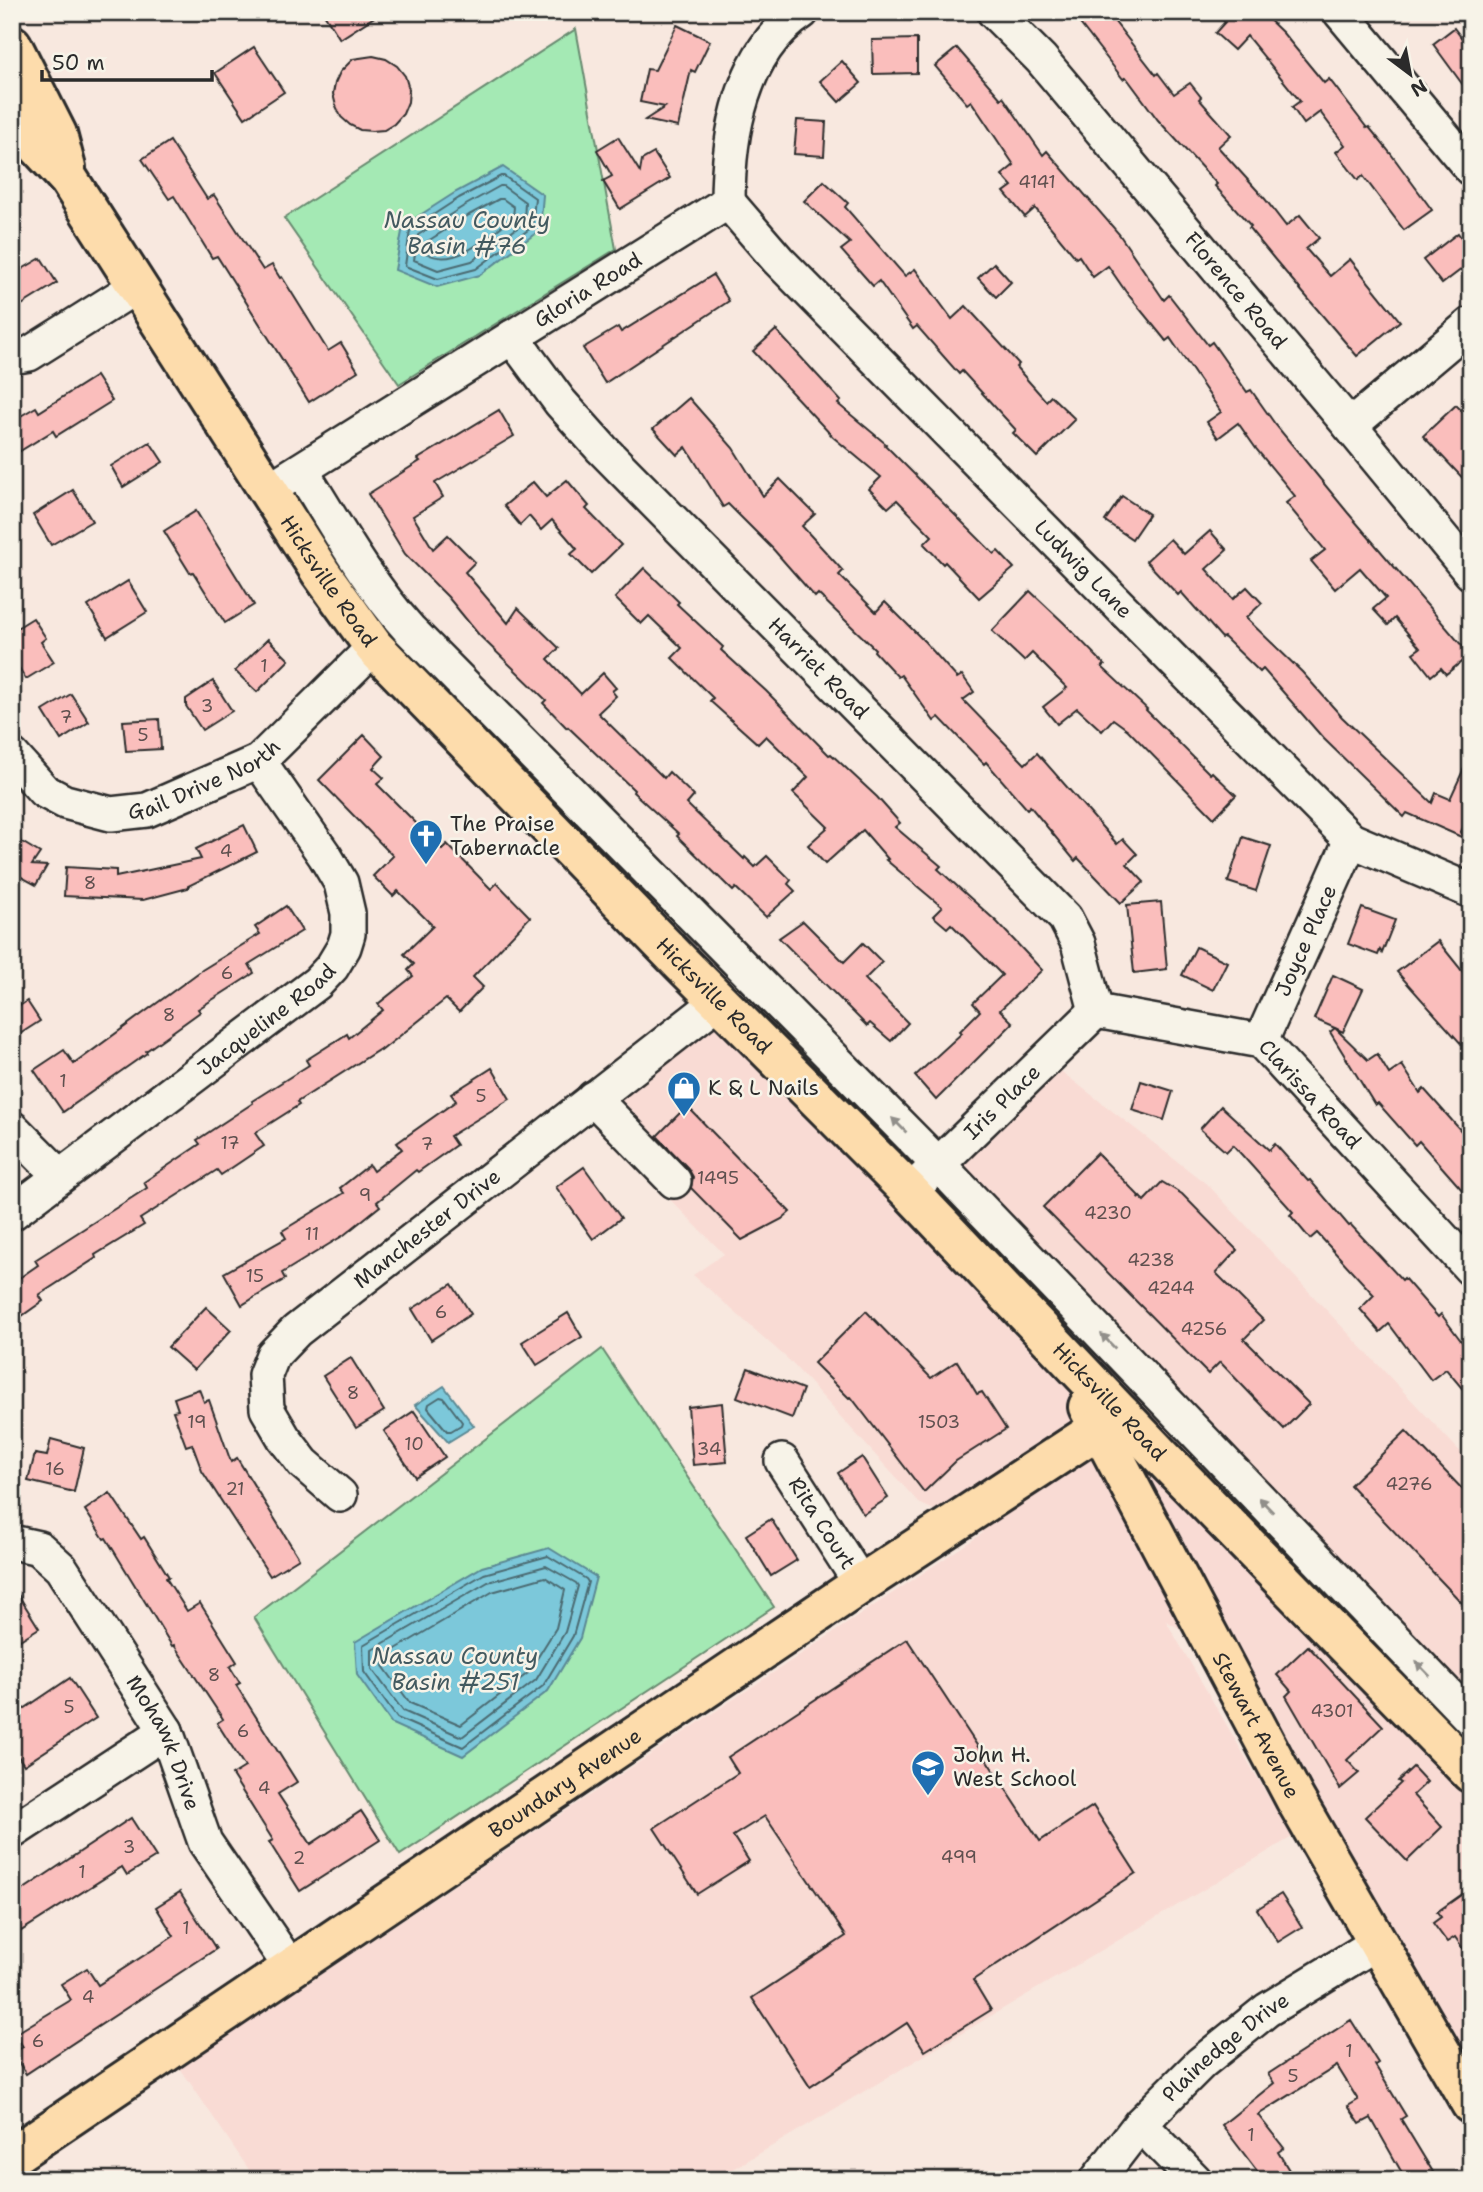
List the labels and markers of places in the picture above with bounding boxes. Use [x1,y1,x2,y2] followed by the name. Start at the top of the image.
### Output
[450,810,560,862] place label: The Praise Tabernacle
[407,817,445,866] church icon: The Praise Tabernacle
[665,1069,703,1118] shop icon: K & L Nails
[708,1074,819,1102] place label: K & L Nails
[953,1741,1077,1793] place label: John H. West School
[909,1748,947,1797] school or university icon: John H. West School

